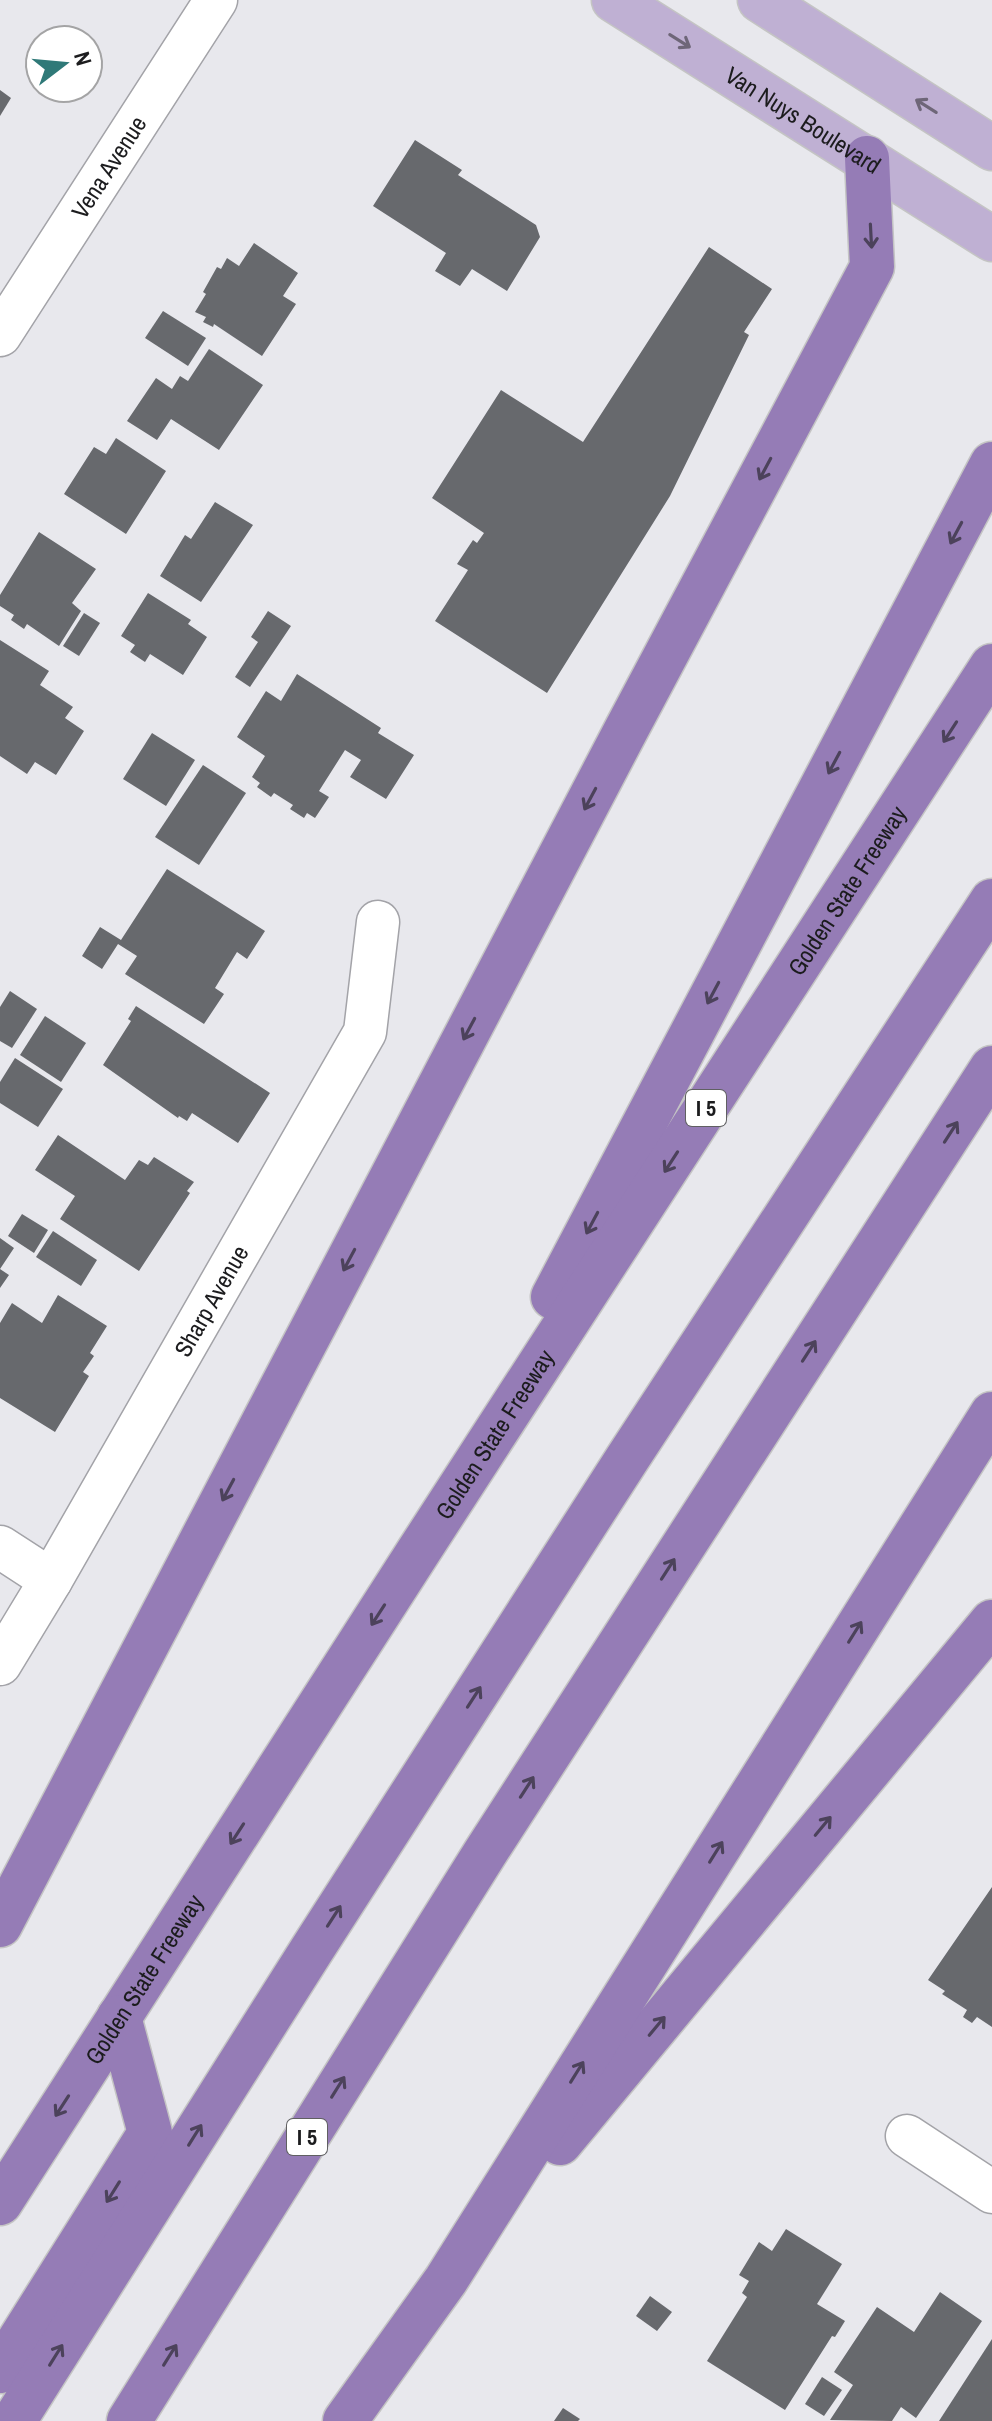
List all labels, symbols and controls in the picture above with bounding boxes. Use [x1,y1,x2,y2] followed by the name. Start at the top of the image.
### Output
[24,24,104,104] north arrow
[668,34,691,50] one-way arrow
[67,48,99,69] text: N
[720,59,887,181] street label: Van Nuys Boulevard
[915,97,938,113] one-way arrow
[64,110,153,224] street label: Vena Avenue
[864,222,879,249] one-way arrow
[756,457,772,481] one-way arrow
[947,521,963,545] one-way arrow
[941,720,957,743] one-way arrow
[826,751,842,775] one-way arrow
[581,786,597,810] one-way arrow
[780,799,913,981] street label: Golden State Freeway
[705,981,720,1005] one-way arrow
[461,1017,477,1041] one-way arrow
[686,1090,726,1126] road number: I 5
[942,1122,959,1144] one-way arrow
[663,1150,679,1172] one-way arrow
[583,1211,599,1235] one-way arrow
[166,1239,256,1362] street label: Sharp Avenue
[340,1247,356,1271] one-way arrow
[801,1340,818,1362] one-way arrow
[428,1343,561,1525] street label: Golden State Freeway
[220,1477,235,1501] one-way arrow
[661,1558,677,1581] one-way arrow
[369,1603,385,1626] one-way arrow
[847,1621,863,1644] one-way arrow
[467,1686,483,1709] one-way arrow
[519,1777,536,1799] one-way arrow
[814,1816,832,1837] one-way arrow
[229,1822,245,1845] one-way arrow
[709,1841,725,1864] one-way arrow
[77,1888,210,2070] street label: Golden State Freeway
[325,1905,342,1927] one-way arrow
[648,2016,666,2037] one-way arrow
[570,2061,586,2084] one-way arrow
[331,2076,347,2099] one-way arrow
[54,2095,71,2117] one-way arrow
[287,2119,327,2155] road number: I 5
[187,2124,203,2147] one-way arrow
[104,2181,121,2203] one-way arrow
[48,2344,64,2367] one-way arrow
[163,2344,179,2367] one-way arrow

